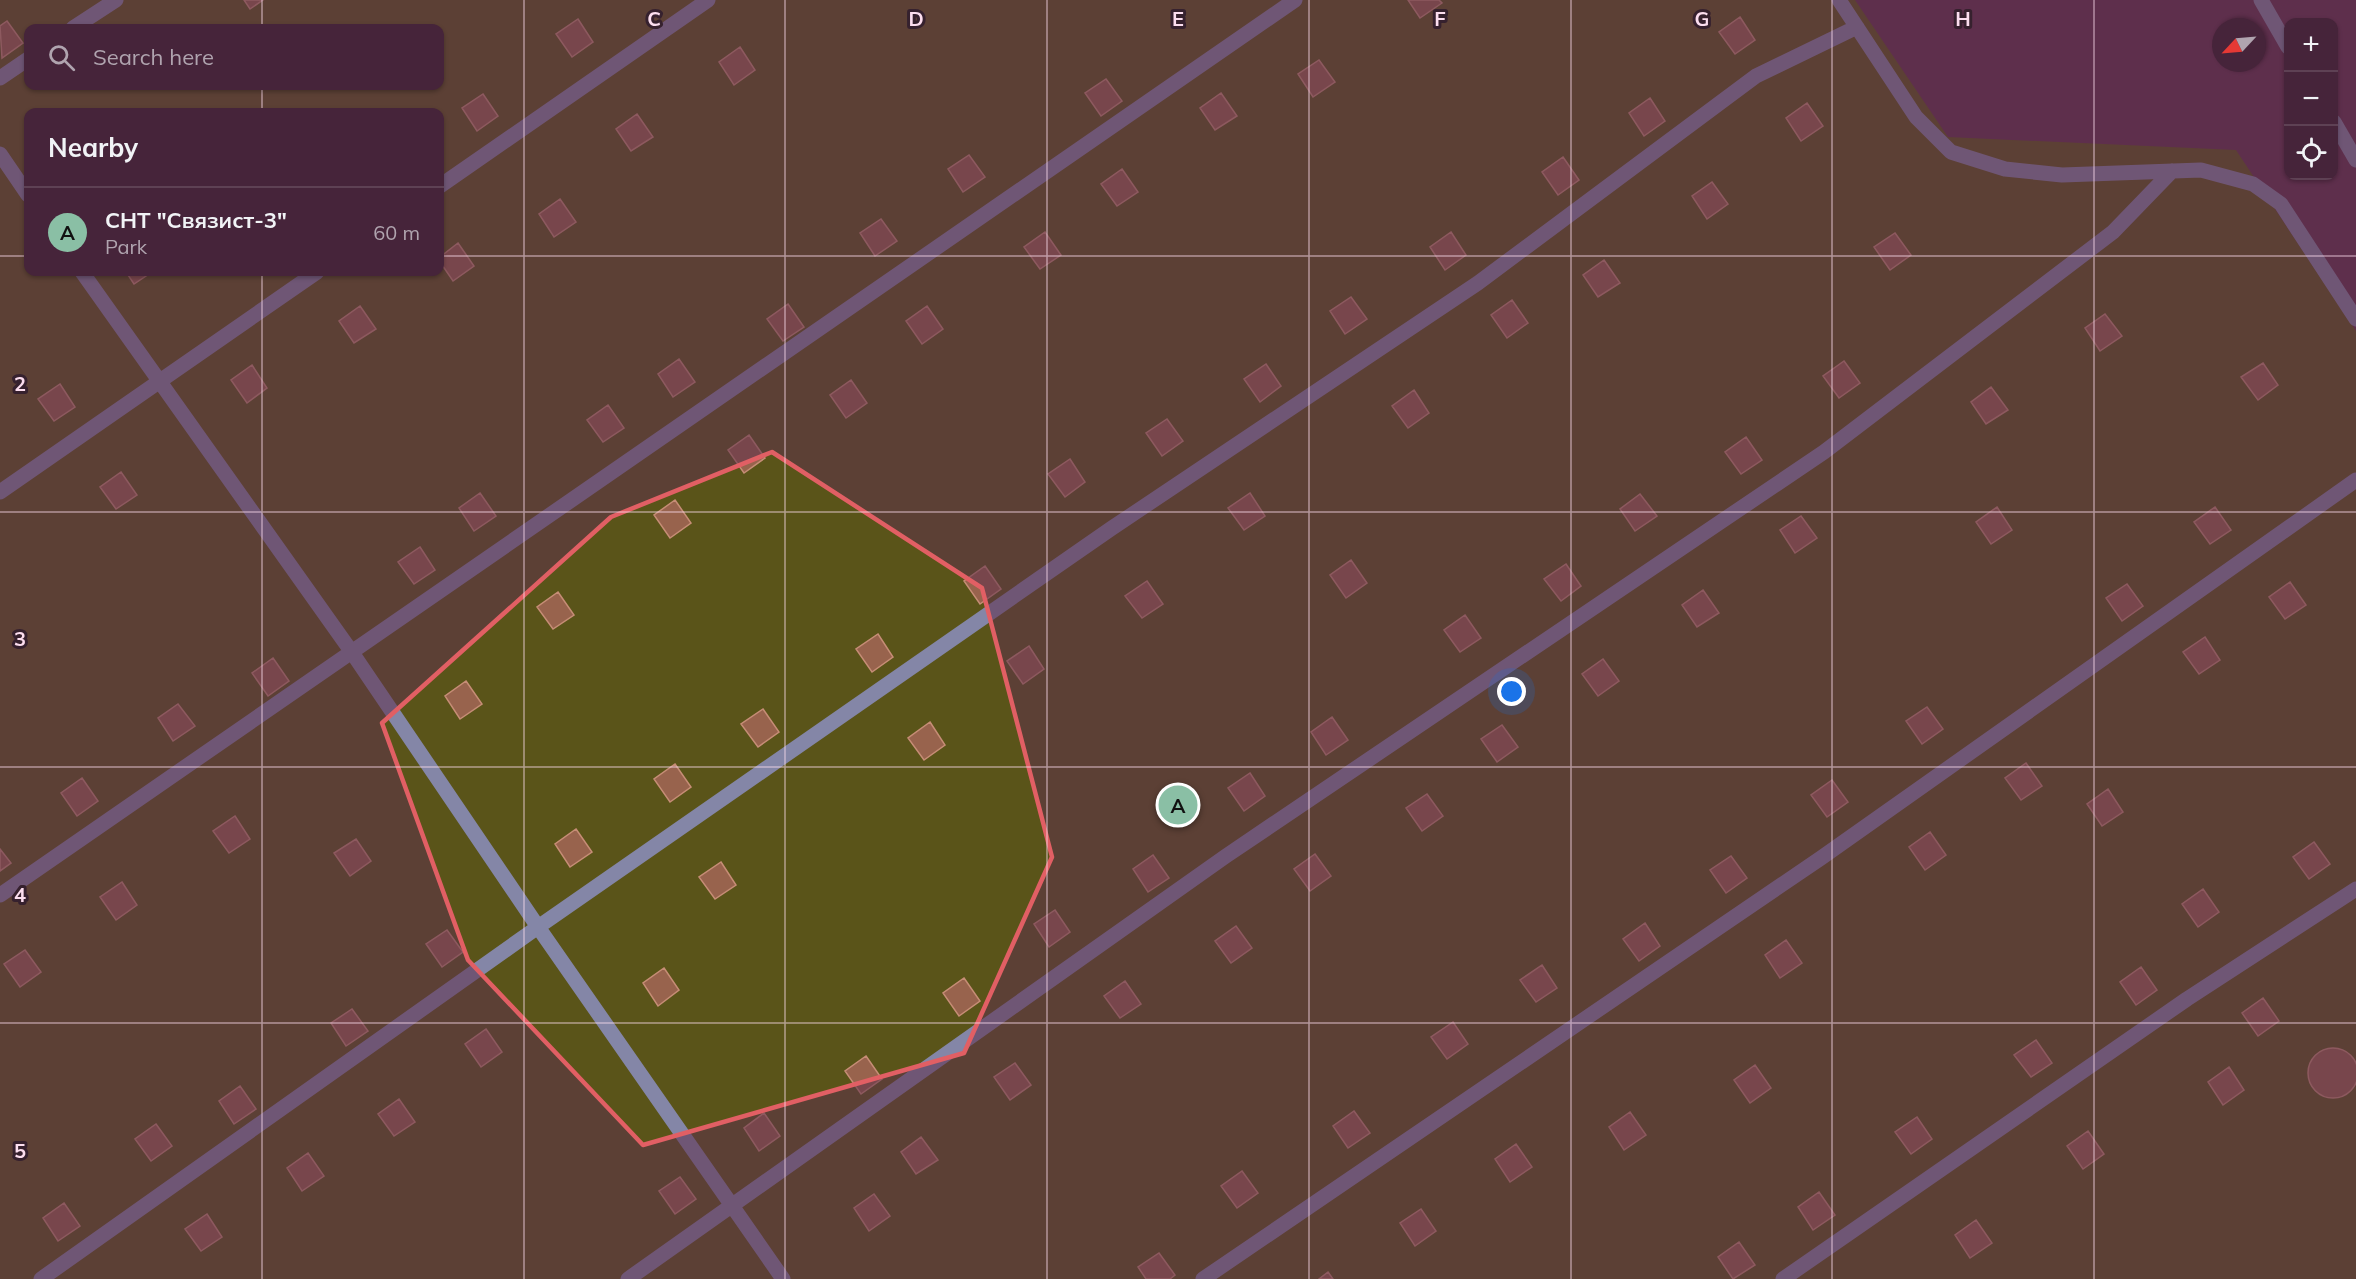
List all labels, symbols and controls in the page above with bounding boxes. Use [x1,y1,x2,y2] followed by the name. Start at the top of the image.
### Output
[647,6,661,31] text: C
[908,6,924,31] text: D
[1172,6,1184,31] text: E
[1434,6,1446,31] text: F
[1695,6,1709,31] text: G
[1955,6,1971,31] text: H
[2212,18,2266,72] north arrow
[2284,18,2338,180] map controls
[2284,18,2338,72] button: +
[24,24,444,90] search box
[45,41,78,74] icon: search
[93,43,214,71] text: Search here
[2284,72,2338,126] button: −
[2284,126,2338,180] button: locate
[48,131,138,164] text: Nearby
[105,206,287,234] text: СНТ "Связист-3"
[60,220,75,245] text: A
[373,220,420,245] text: 60 m
[105,234,147,259] text: Park
[14,371,26,396] text: 2
[14,626,26,651] text: 3
[1497,677,1526,706] your location
[1158,782,1198,828] pin: A
[14,882,26,907] text: 4
[14,1138,26,1163] text: 5

